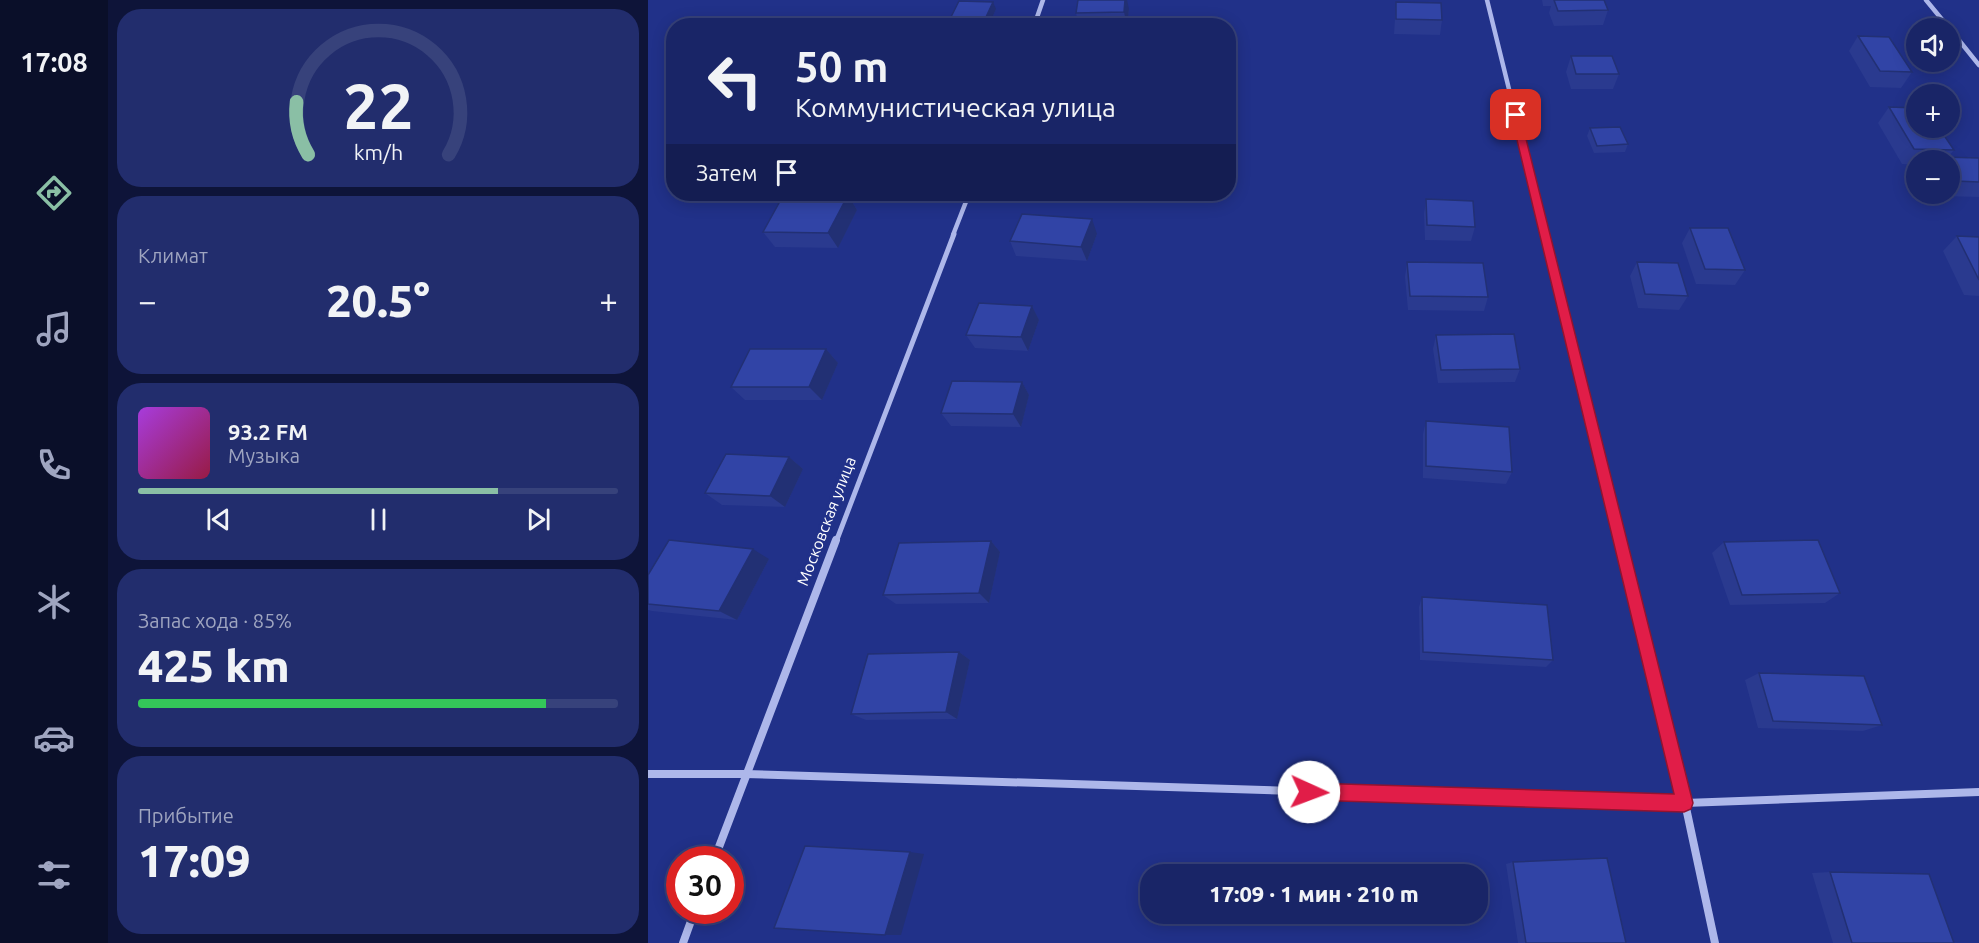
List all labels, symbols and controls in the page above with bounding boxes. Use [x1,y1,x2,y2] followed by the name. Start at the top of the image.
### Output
[1906,18,1960,204] map controls
[1906,18,1960,72] button: sound
[696,42,774,120] icon: left
[795,43,889,90] text: 50 m
[20,47,88,77] text: 17:08
[343,71,413,141] text: 22
[1906,84,1960,138] button: +
[1490,89,1541,140] pin
[795,92,1116,122] text: Коммунистическая улица
[1499,98,1532,131] icon: arrive
[353,140,403,164] text: km/h
[1906,150,1960,204] button: −
[770,156,803,189] icon: arrive
[696,160,758,185] text: Затем
[33,172,75,214] icon: directions
[138,244,208,267] text: Климат
[326,275,430,326] text: 20.5°
[138,282,157,319] text: −
[599,282,618,319] text: +
[33,308,75,350] icon: music
[228,419,308,444] text: 93.2 FM
[33,444,75,486] icon: phone
[228,444,300,467] text: Музыка
[793,454,859,588] street label: Московская улица
[202,503,235,536] icon: previous
[362,503,395,536] icon: pause
[522,503,555,536] icon: next
[33,581,75,623] icon: climate
[138,609,292,632] text: Запас хода · 85%
[138,640,290,691] text: 425 km
[33,717,75,759] icon: car
[1277,760,1341,824] position arrow
[138,804,234,827] text: Прибытие
[138,835,251,886] text: 17:09
[666,846,744,924] speed limit sign: 30
[33,854,75,896] icon: filters
[1209,881,1419,906] text: 17:09 · 1 мин · 210 m

